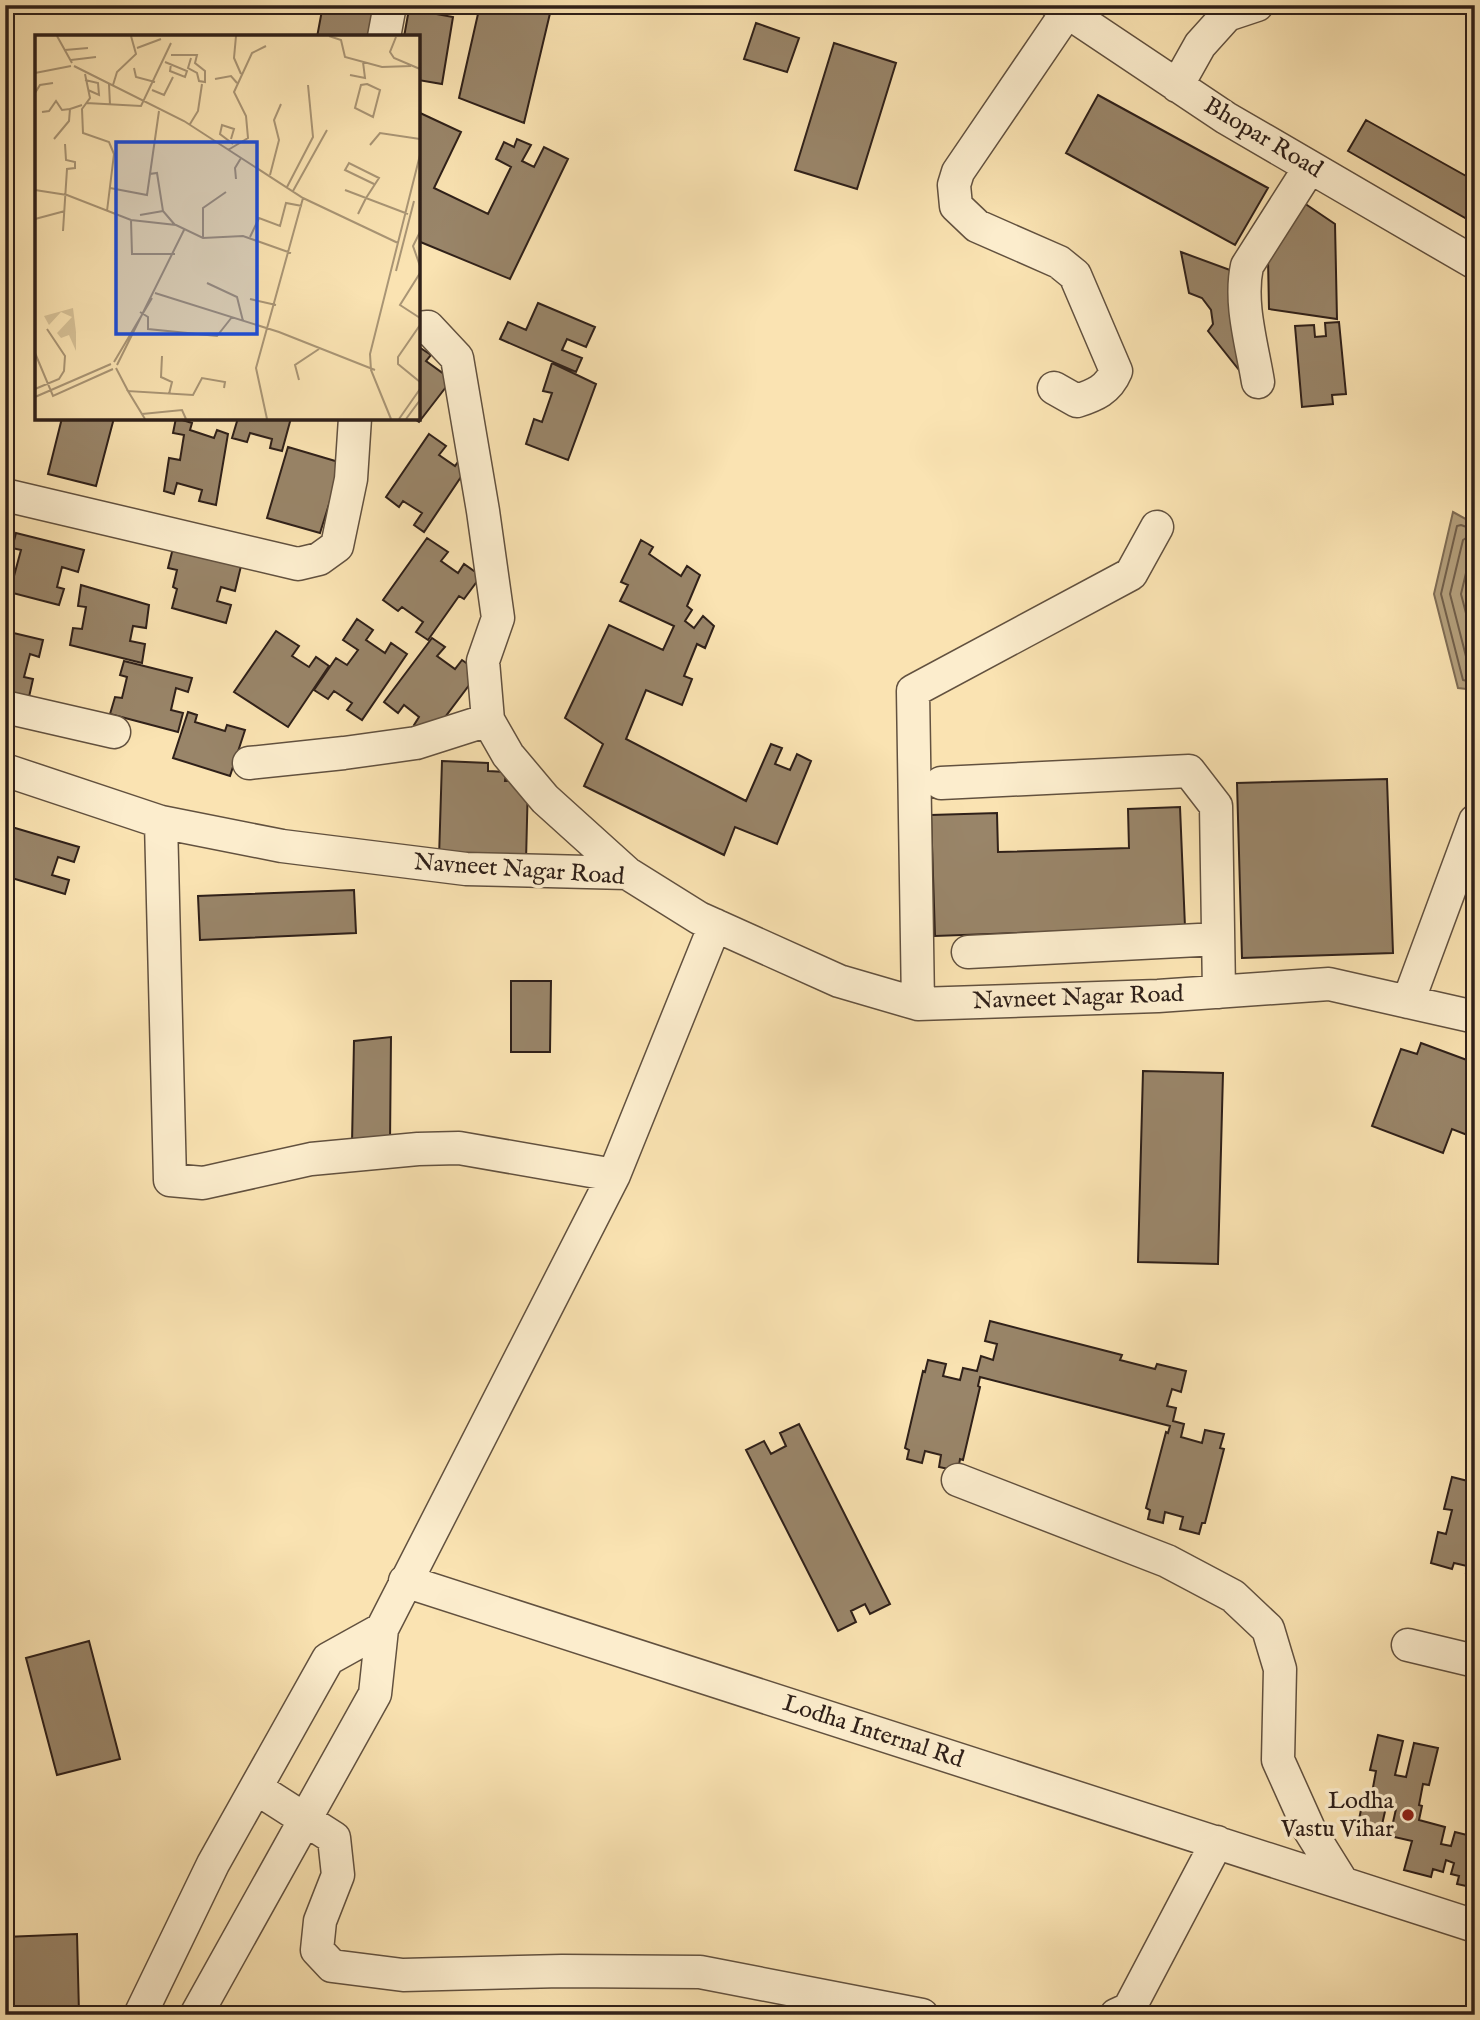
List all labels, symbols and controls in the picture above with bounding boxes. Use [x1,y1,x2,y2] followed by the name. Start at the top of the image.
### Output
[35,35,420,420] inset map
[1198,90,1328,186] street label: Bhopar Road
[413,847,626,893] street label: Navneet Nagar Road
[972,979,1184,1017] street label: Navneet Nagar Road
[779,1688,968,1776] street label: Lodha Internal Rd
[1280,1786,1395,1845] place label: Lodha Vastu Vihar
[1400,1807,1416,1823] marker: Lodha Vastu Vihar

